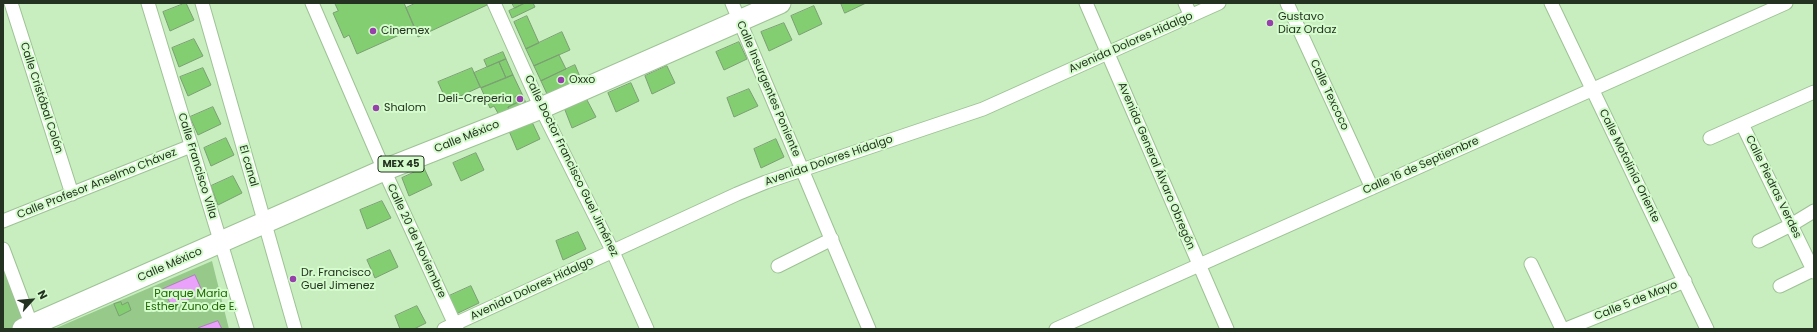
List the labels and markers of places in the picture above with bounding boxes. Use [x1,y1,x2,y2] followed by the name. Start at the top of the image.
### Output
[1278,10,1336,36] place label: Gustavo Diaz Ordaz
[1265,18,1275,28] marker: Gustavo Diaz Ordaz
[381,24,429,38] place label: Cinemex
[368,26,378,36] marker: Cinemex
[569,73,595,87] place label: Oxxo
[556,75,566,85] marker: Oxxo
[438,92,512,106] place label: Deli-Creperia
[515,94,525,104] marker: Deli-Creperia
[384,101,426,115] place label: Shalom
[371,103,381,113] marker: Shalom
[301,266,375,292] place label: Dr. Francisco Guel Jimenez
[288,274,298,284] marker: Dr. Francisco Guel Jimenez

